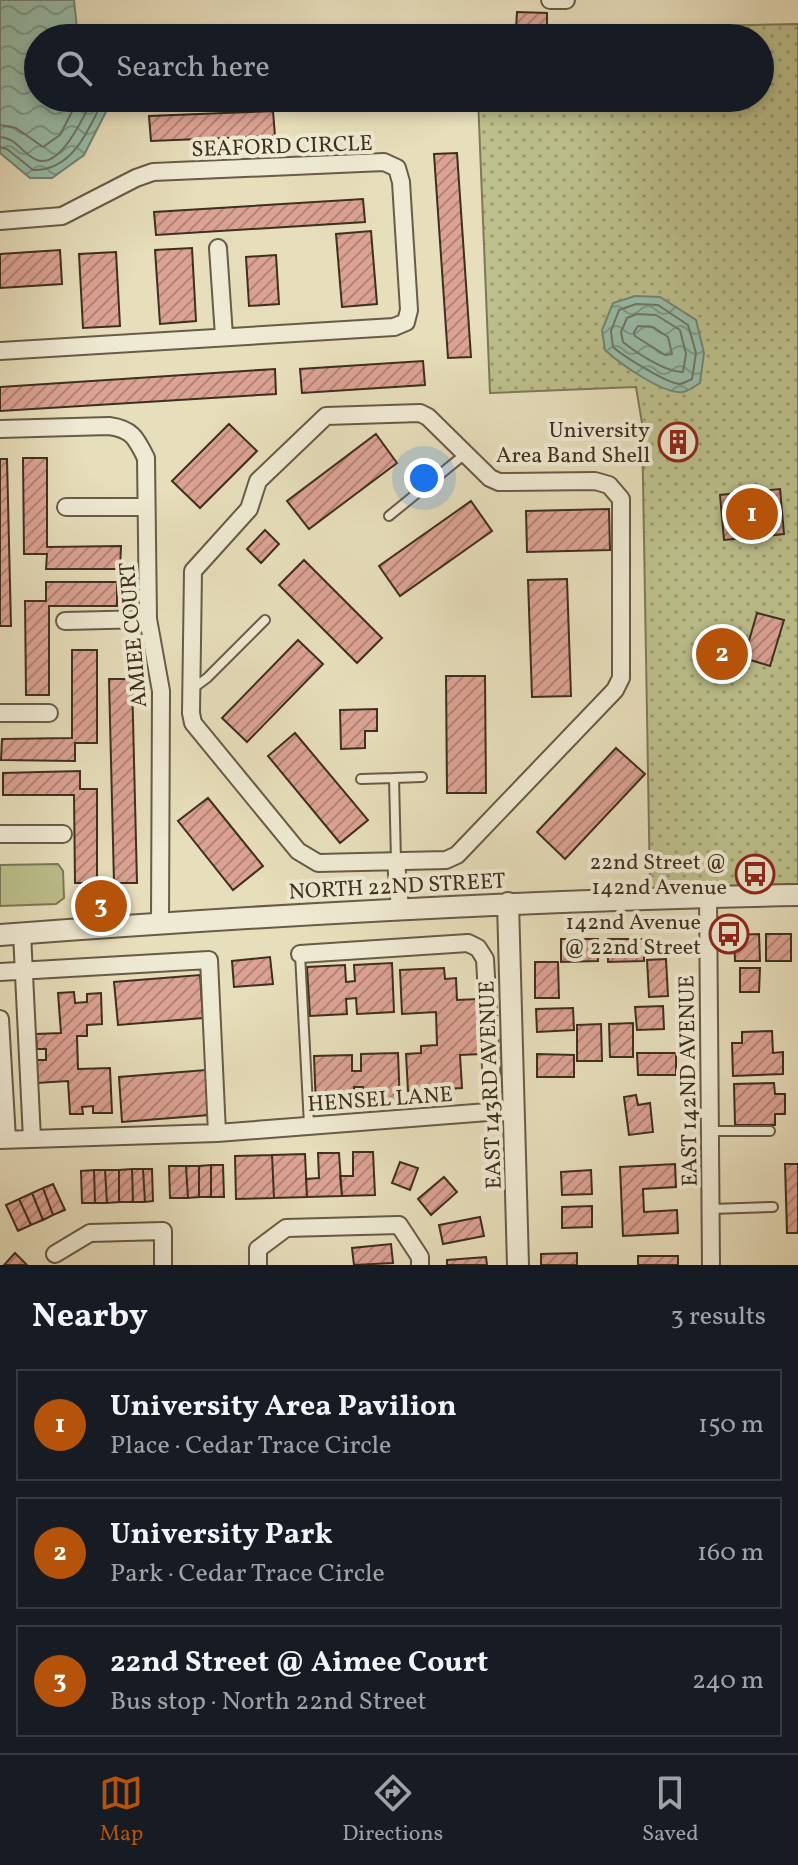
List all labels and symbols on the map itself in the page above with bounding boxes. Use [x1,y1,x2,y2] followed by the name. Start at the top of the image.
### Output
[191,129,373,166] street label: SEAFORD CIRCLE
[496,416,650,472] place label: University Area Band Shell
[657,421,699,463] building icon: University Area Band Shell
[404,458,444,498] your location
[726,484,778,544] pin: 1
[113,561,156,709] street label: AMIEE COURT
[696,624,748,684] pin: 2
[589,848,727,904] place label: 22nd Street @ 142nd Avenue
[734,853,776,895] bus stop icon: 22nd Street @ 142nd Avenue
[288,866,506,909] street label: NORTH 22ND STREET
[75,876,127,936] pin: 3
[563,908,701,964] place label: 142nd Avenue @ 22nd Street
[708,913,750,955] bus stop icon: 142nd Avenue @ 22nd Street
[672,975,707,1187] street label: EAST 142ND AVENUE
[472,980,511,1190] street label: EAST 143RD AVENUE
[306,1080,454,1121] street label: HENSEL LANE

